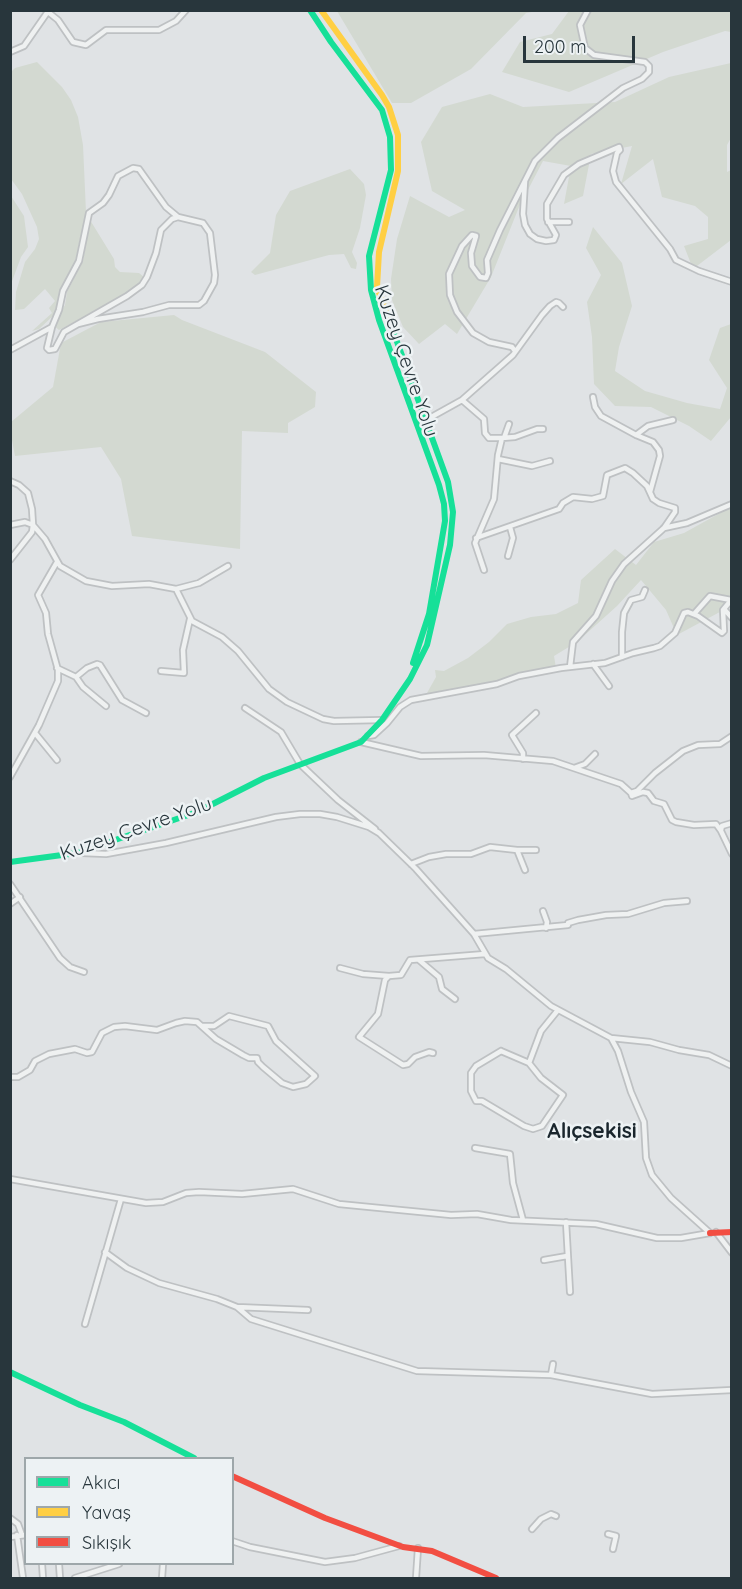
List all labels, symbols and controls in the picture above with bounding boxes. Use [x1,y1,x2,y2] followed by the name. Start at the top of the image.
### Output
[526,24,638,62] scale bar
[534,35,587,58] text: 200 m
[369,282,443,440] street label: Kuzey Çevre Yolu
[57,792,215,866] street label: Kuzey Çevre Yolu
[547,1119,637,1145] district label: Alıçsekisi
[24,1457,234,1565] legend
[82,1471,120,1494] text: Akıcı
[82,1501,131,1524] text: Yavaş
[82,1531,131,1554] text: Sıkışık

